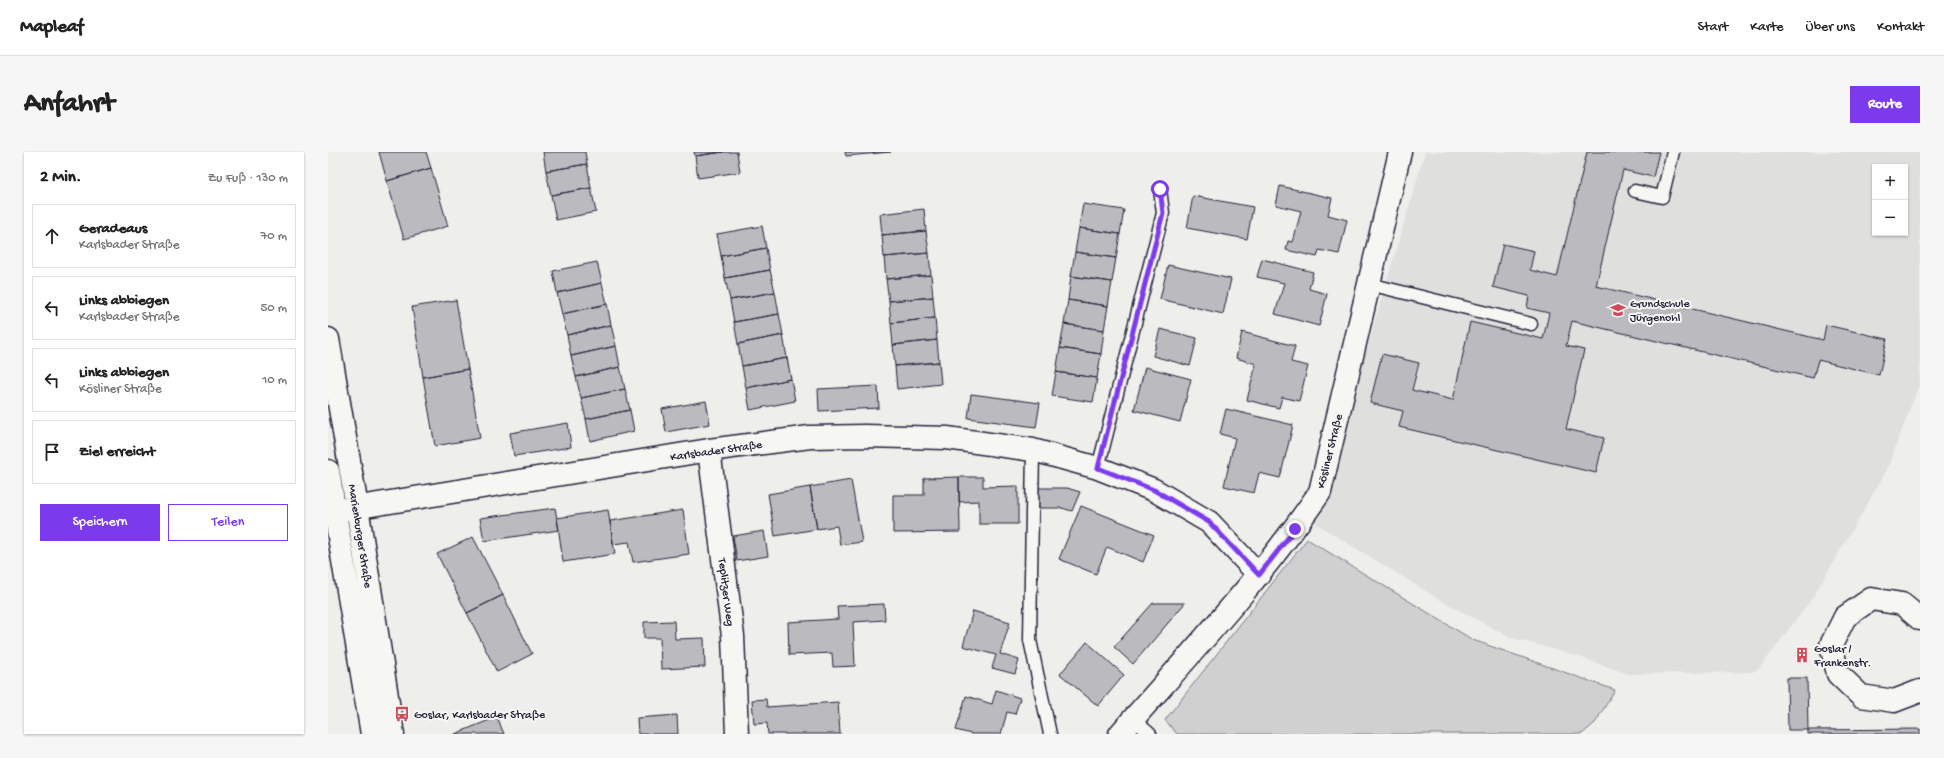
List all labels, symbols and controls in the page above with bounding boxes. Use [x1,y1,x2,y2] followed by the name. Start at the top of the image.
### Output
[20,16,83,39] text: Mapleaf
[1698,19,1728,36] text: Start
[1750,19,1784,36] text: Karte
[1806,19,1855,36] text: Über uns
[1877,19,1924,36] text: Kontakt
[1850,86,1920,123] button: Route
[24,88,114,121] text: Anfahrt
[1872,164,1908,236] map controls
[1872,164,1908,200] button: +
[40,168,81,188] text: 2 Min.
[208,171,288,186] text: Zu Fuß · 130 m
[1151,180,1169,198] route start
[1872,200,1908,236] button: −
[79,220,147,238] text: Geradeaus
[41,225,63,247] icon: ahead
[261,229,287,244] text: 70 m
[79,238,179,253] text: Karlsbader Straße
[79,292,169,310] text: Links abbiegen
[41,297,63,319] icon: left
[1630,298,1690,326] place label: Grundschule Jürgenohl
[260,301,287,316] text: 50 m
[1609,301,1627,319] school or university icon: Grundschule Jürgenohl
[79,310,179,325] text: Karlsbader Straße
[79,364,169,382] text: Links abbiegen
[41,369,63,391] icon: left
[262,373,287,388] text: 10 m
[79,382,162,397] text: Kösliner Straße
[1315,412,1347,490] street label: Kösliner Straße
[669,438,764,465] street label: Karlsbader Straße
[41,441,63,463] icon: arrive
[79,443,155,461] text: Ziel erreicht
[344,483,374,590] street label: Marienburger Straße
[40,504,160,541] button: Speichern
[168,504,288,541] button: Teilen
[1286,520,1304,538] route end
[714,556,736,627] street label: Teplitzer Weg
[1813,643,1871,671] place label: Goslar / Frankenstr.
[1793,646,1811,664] building icon: Goslar / Frankenstr.
[393,705,411,723] bus stop icon: Goslar, Karlsbader Straße
[414,709,546,723] place label: Goslar, Karlsbader Straße

